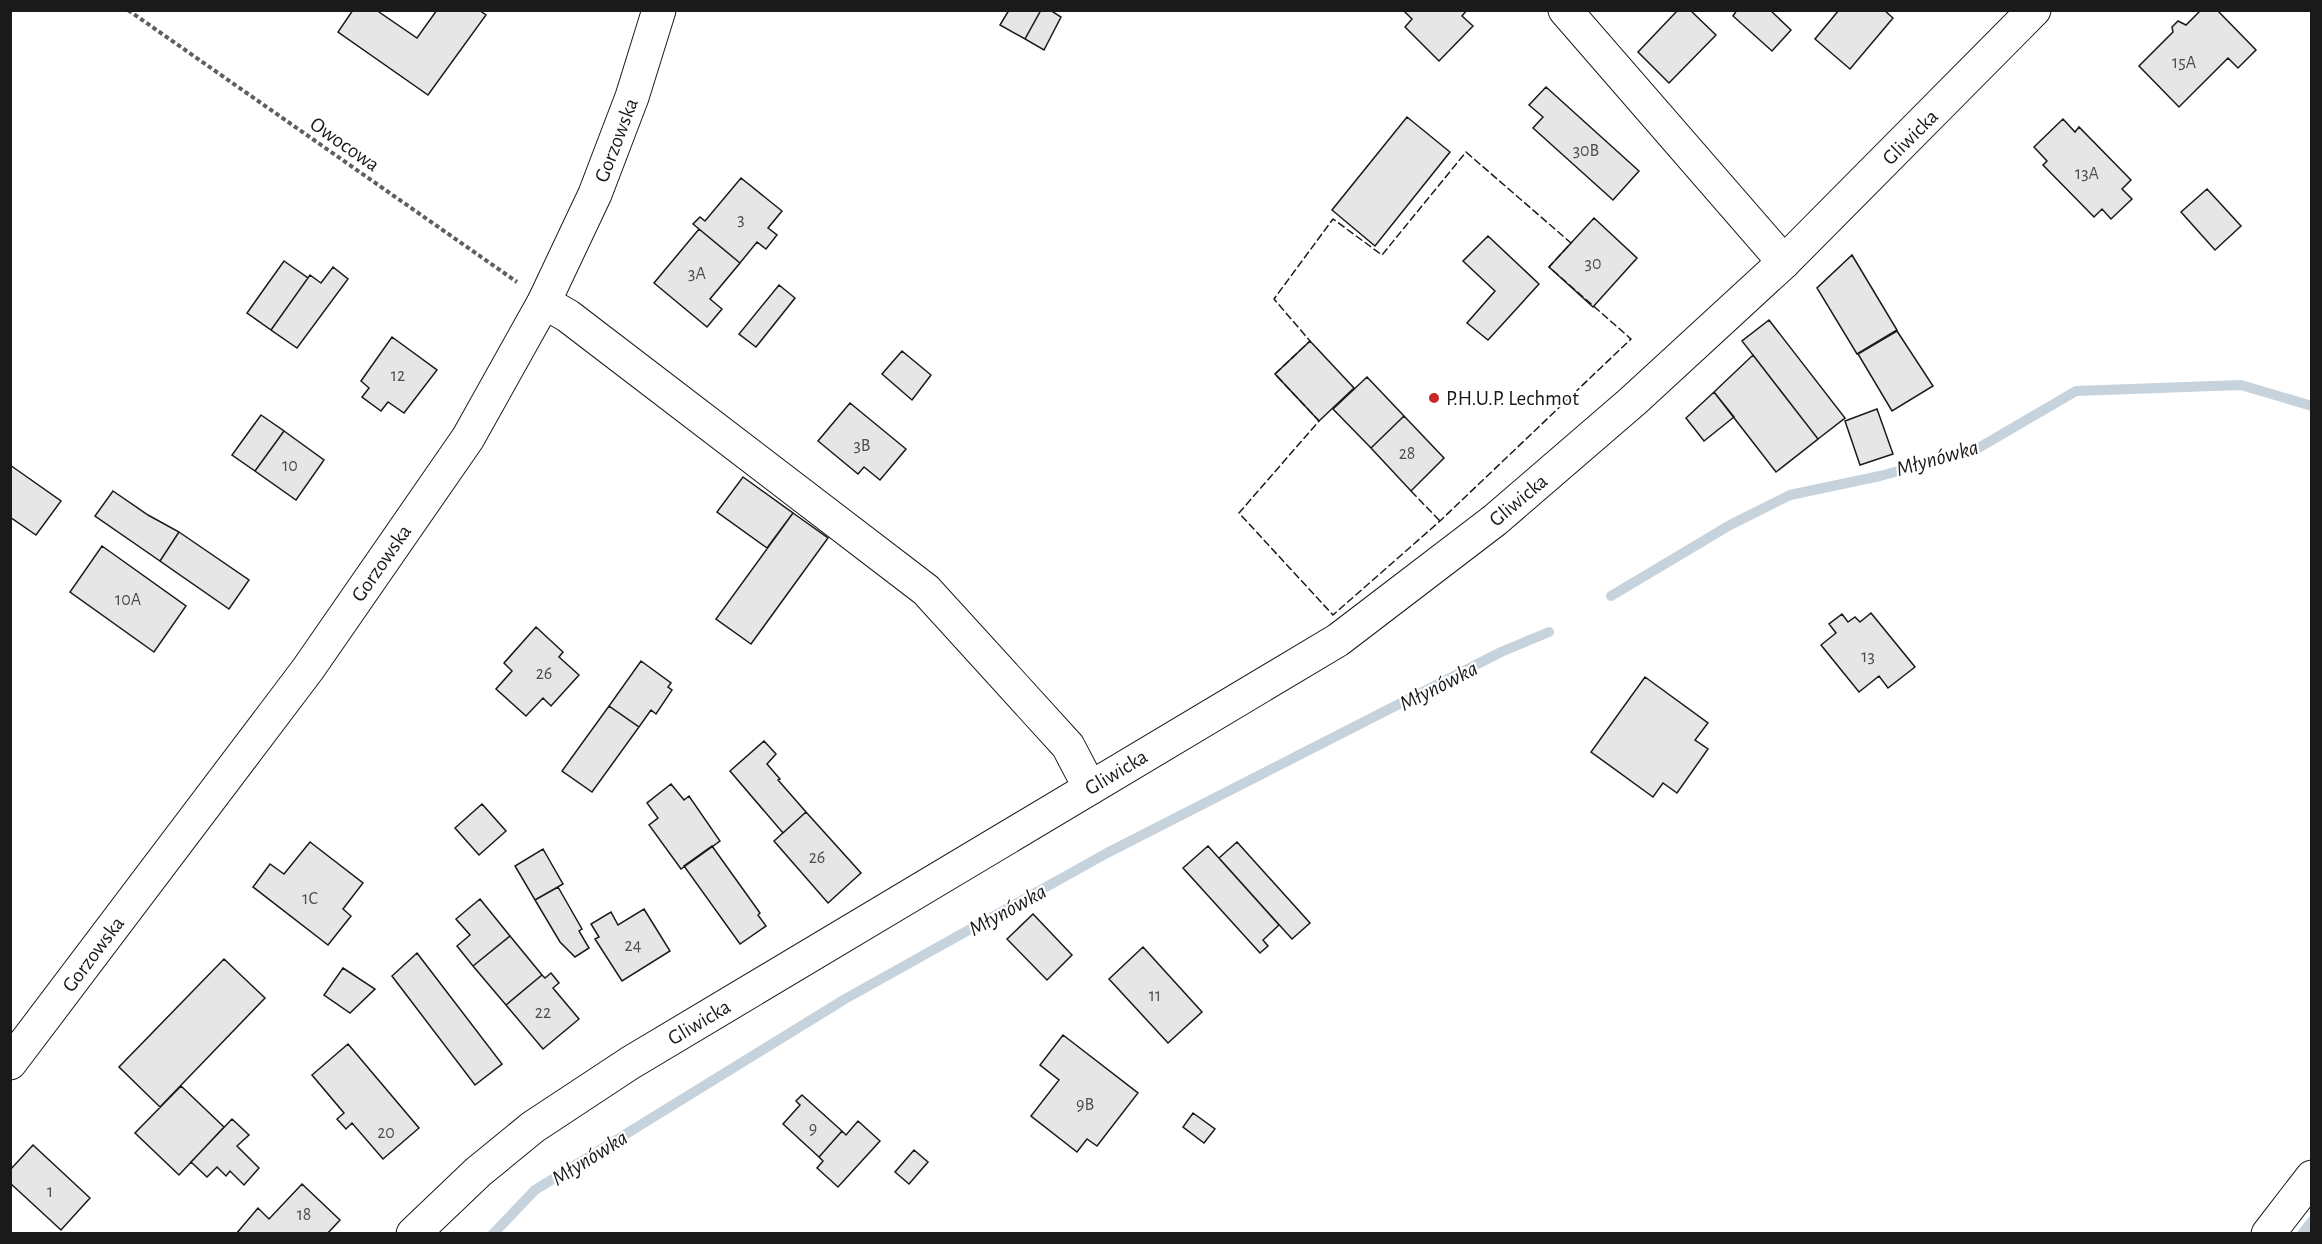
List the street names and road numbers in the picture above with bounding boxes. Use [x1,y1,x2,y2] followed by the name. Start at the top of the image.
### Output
[591,95,642,185] street label: Gorzowska
[1879,105,1942,169] street label: Gliwicka
[306,113,383,176] street label: Owocowa
[1485,470,1552,531] street label: Gliwicka
[348,521,415,605] street label: Gorzowska
[1081,746,1151,799] street label: Gliwicka
[58,913,129,996] street label: Gorzowska
[664,996,734,1049] street label: Gliwicka

